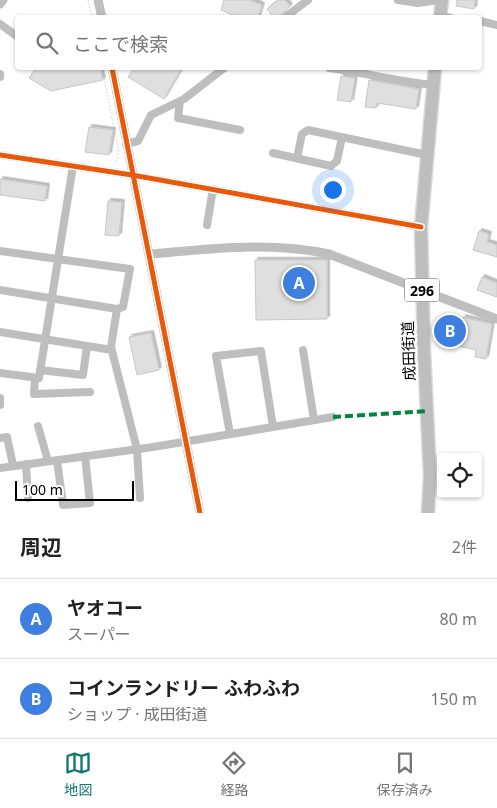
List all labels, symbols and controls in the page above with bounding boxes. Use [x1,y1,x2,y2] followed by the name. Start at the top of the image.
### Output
[15,15,482,70] search box
[33,29,61,57] icon: search
[73,31,168,57] text: ここで検索
[320,177,346,203] your location
[283,264,315,302] pin: A
[404,278,440,302] road number: 296
[434,312,466,350] pin: B
[397,321,419,381] street label: 成田街道
[437,453,482,498] map controls
[437,453,482,498] button: locate
[15,478,134,501] scale bar
[22,480,63,499] text: 100 m
[20,533,62,561] text: 周辺
[452,536,477,558] text: 2件
[67,595,143,621] text: ヤオコー
[30,608,42,630] text: A
[440,608,477,630] text: 80 m
[67,623,131,645] text: スーパー
[67,675,300,701] text: コインランドリー ふわふわ
[31,688,41,710] text: B
[430,688,477,710] text: 150 m
[67,703,208,725] text: ショップ · 成田街道
[64,749,92,799] tab: 地図
[220,749,248,799] tab: 経路
[377,749,433,799] tab: 保存済み

